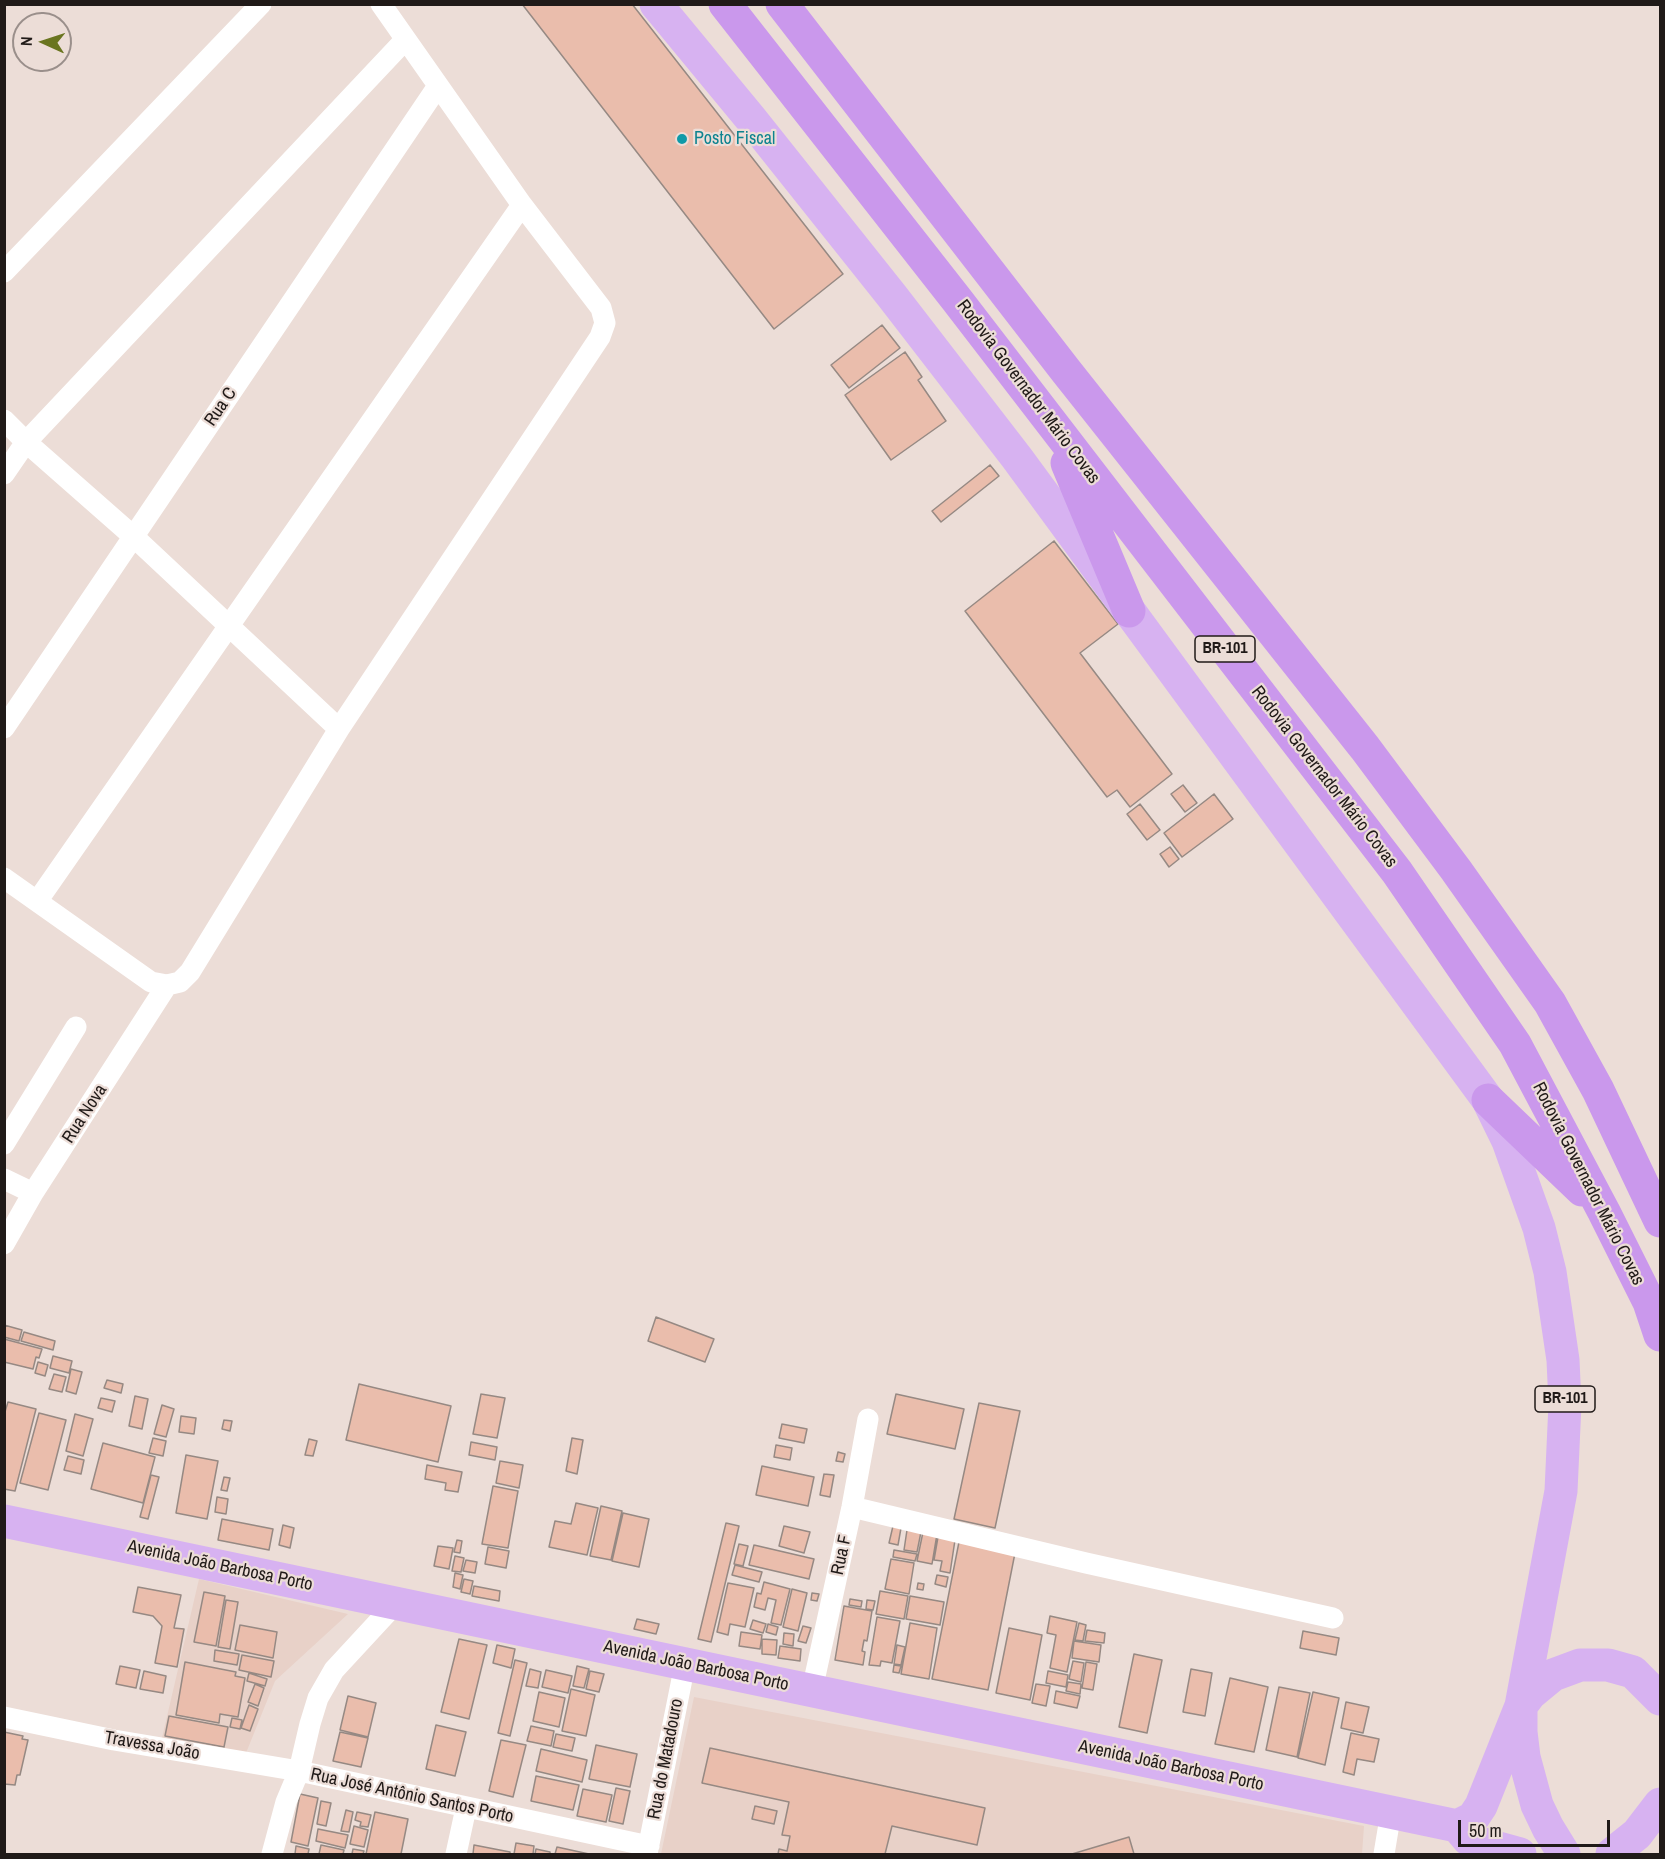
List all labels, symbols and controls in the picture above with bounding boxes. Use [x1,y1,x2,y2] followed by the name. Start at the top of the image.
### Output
[12,12,72,72] north arrow
[15,36,37,46] text: N
[694,128,775,150] place label: Posto Fiscal
[675,132,689,146] marker: Posto Fiscal
[952,296,1104,488] street label: Rodovia Governador Mário Covas
[200,384,242,430] street label: Rua C
[1195,636,1255,662] road number: BR-101
[1246,682,1402,872] street label: Rodovia Governador Mário Covas
[1527,1079,1649,1289] street label: Rodovia Governador Mário Covas
[58,1081,112,1147] street label: Rua Nova
[1535,1386,1595,1412] road number: BR-101
[827,1533,857,1577] street label: Rua F
[126,1536,314,1596] street label: Avenida João Barbosa Porto
[602,1636,790,1696] street label: Avenida João Barbosa Porto
[644,1697,688,1821] street label: Rua do Matadouro
[103,1727,201,1765] street label: Travessa João
[1077,1736,1265,1796] street label: Avenida João Barbosa Porto
[309,1764,515,1828] street label: Rua José Antônio Santos Porto
[1461,1808,1612,1846] scale bar
[1469,1818,1502,1843] text: 50 m

